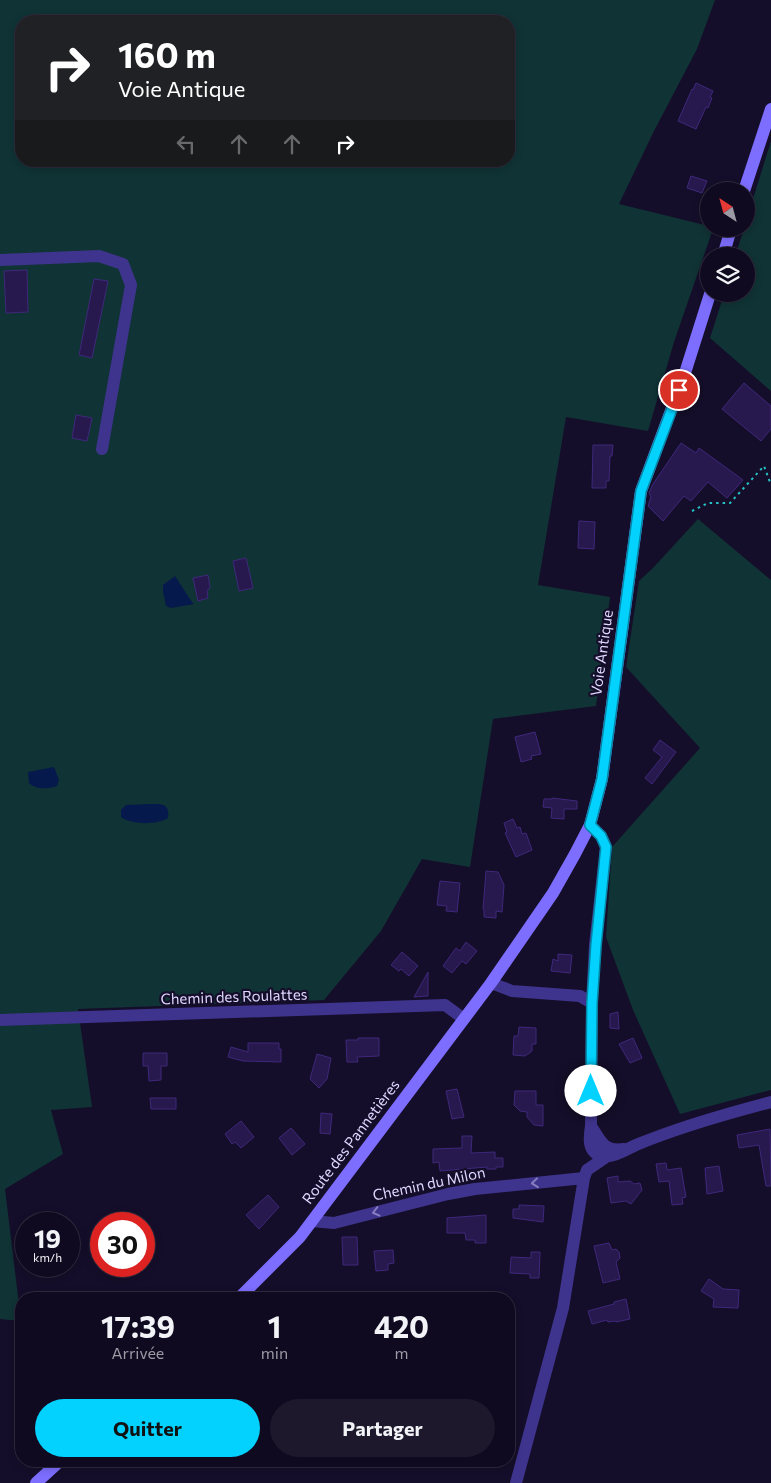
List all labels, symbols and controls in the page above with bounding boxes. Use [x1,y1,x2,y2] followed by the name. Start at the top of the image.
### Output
[118,32,216,75] text: 160 m
[35,35,100,100] icon: right
[118,75,245,102] text: Voie Antique
[172,130,200,158] icon: left
[225,130,253,158] icon: ahead
[278,130,306,158] icon: ahead
[331,130,359,158] icon: right
[700,182,755,238] north arrow
[700,182,755,302] map controls
[700,247,755,302] button: layers
[658,369,700,411] pin
[665,376,693,404] icon: arrive
[586,609,616,697] street label: Voie Antique
[160,984,308,1008] street label: Chemin des Roulattes
[564,1064,616,1116] position arrow
[298,1076,403,1207] street label: Route des Pannetières
[371,1162,487,1204] street label: Chemin du Milon
[531,1177,539,1188] one-way arrow
[371,1206,380,1217] one-way arrow
[90,1212,155,1277] speed limit sign: 30
[34,1223,61,1253] text: 19
[33,1250,62,1264] text: km/h
[101,1307,175,1344] text: 17:39
[268,1307,281,1344] text: 1
[374,1307,429,1344] text: 420
[112,1343,164,1362] text: Arrivée
[261,1343,288,1362] text: min
[395,1343,409,1362] text: m
[35,1399,260,1457] button: Quitter
[270,1399,495,1457] button: Partager

